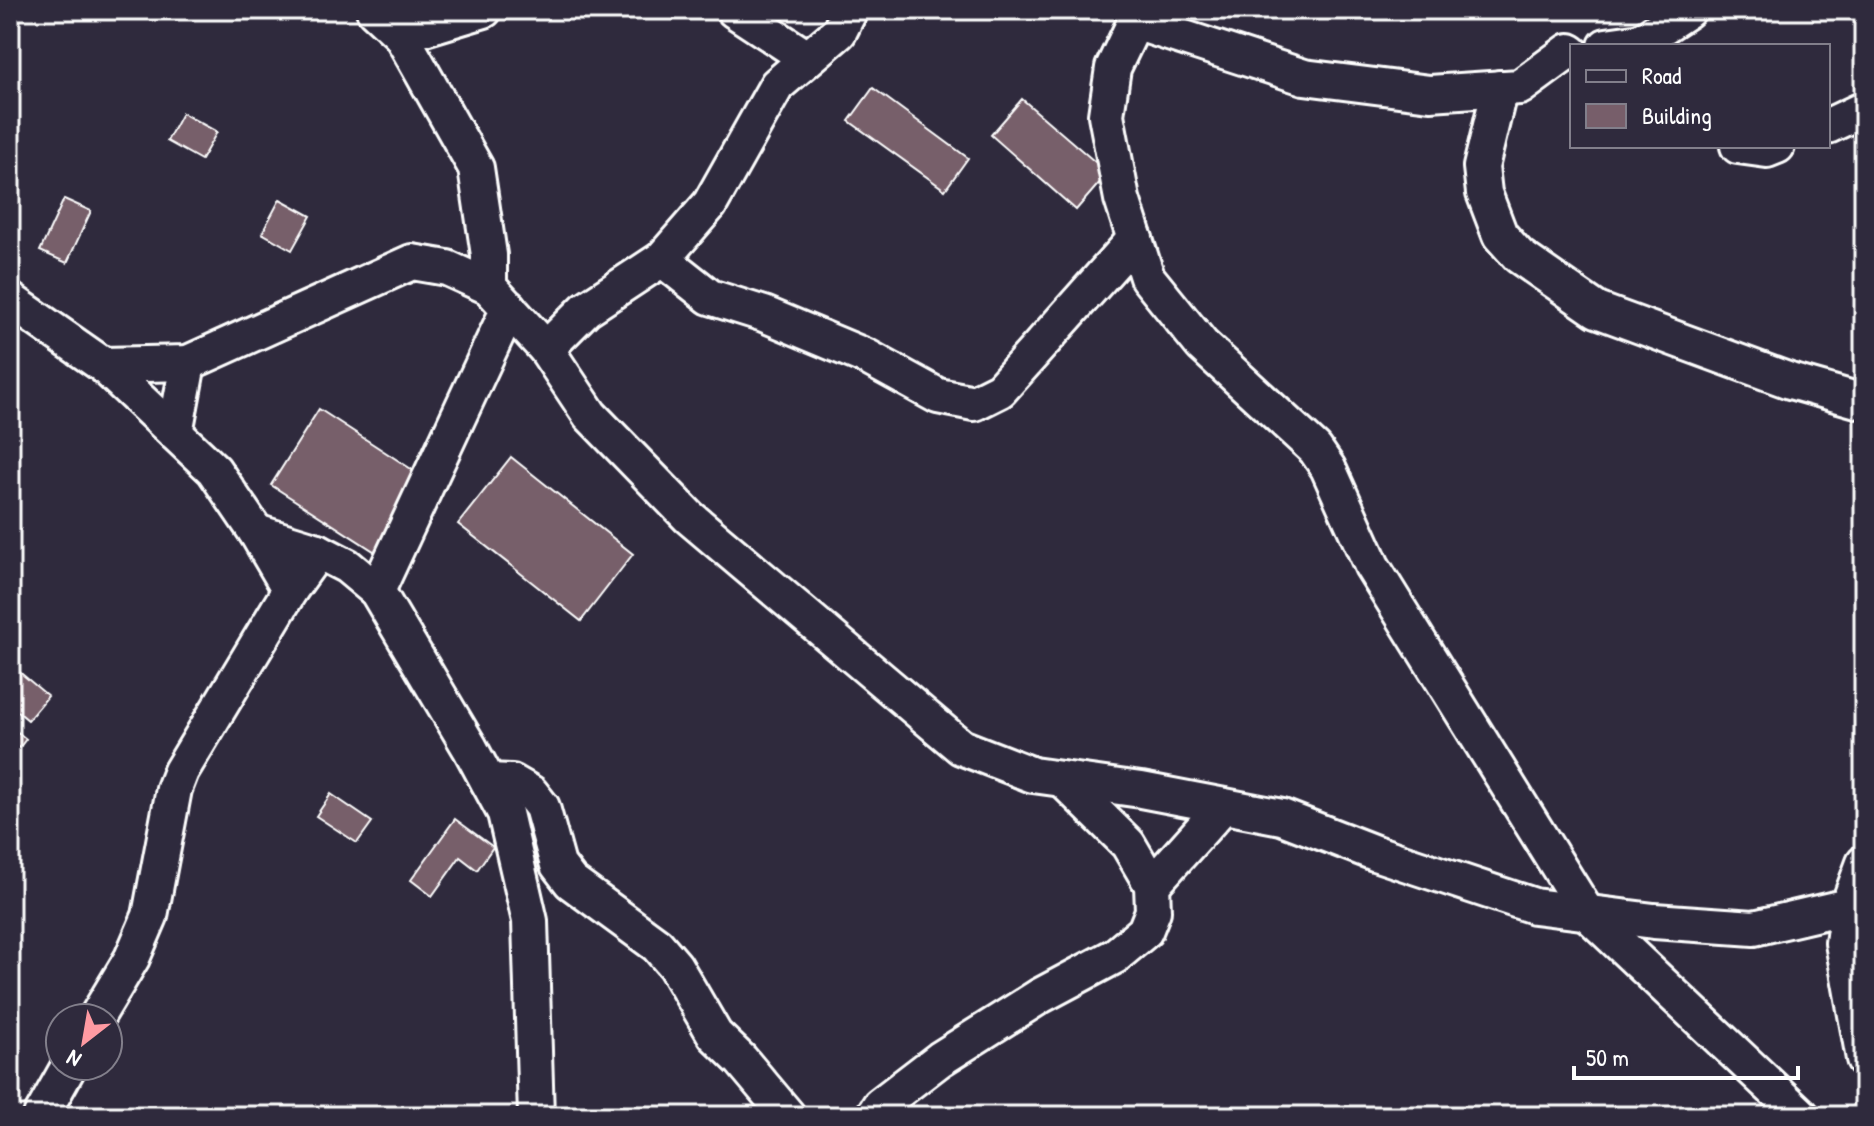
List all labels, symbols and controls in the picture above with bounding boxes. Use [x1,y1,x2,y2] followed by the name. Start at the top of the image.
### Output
[1570,44,1830,148] legend
[1642,59,1681,91] text: Road
[1642,99,1712,131] text: Building
[44,1002,124,1082] north arrow
[1574,1030,1798,1080] scale bar
[1586,1041,1629,1073] text: 50 m
[61,1043,86,1075] text: N

